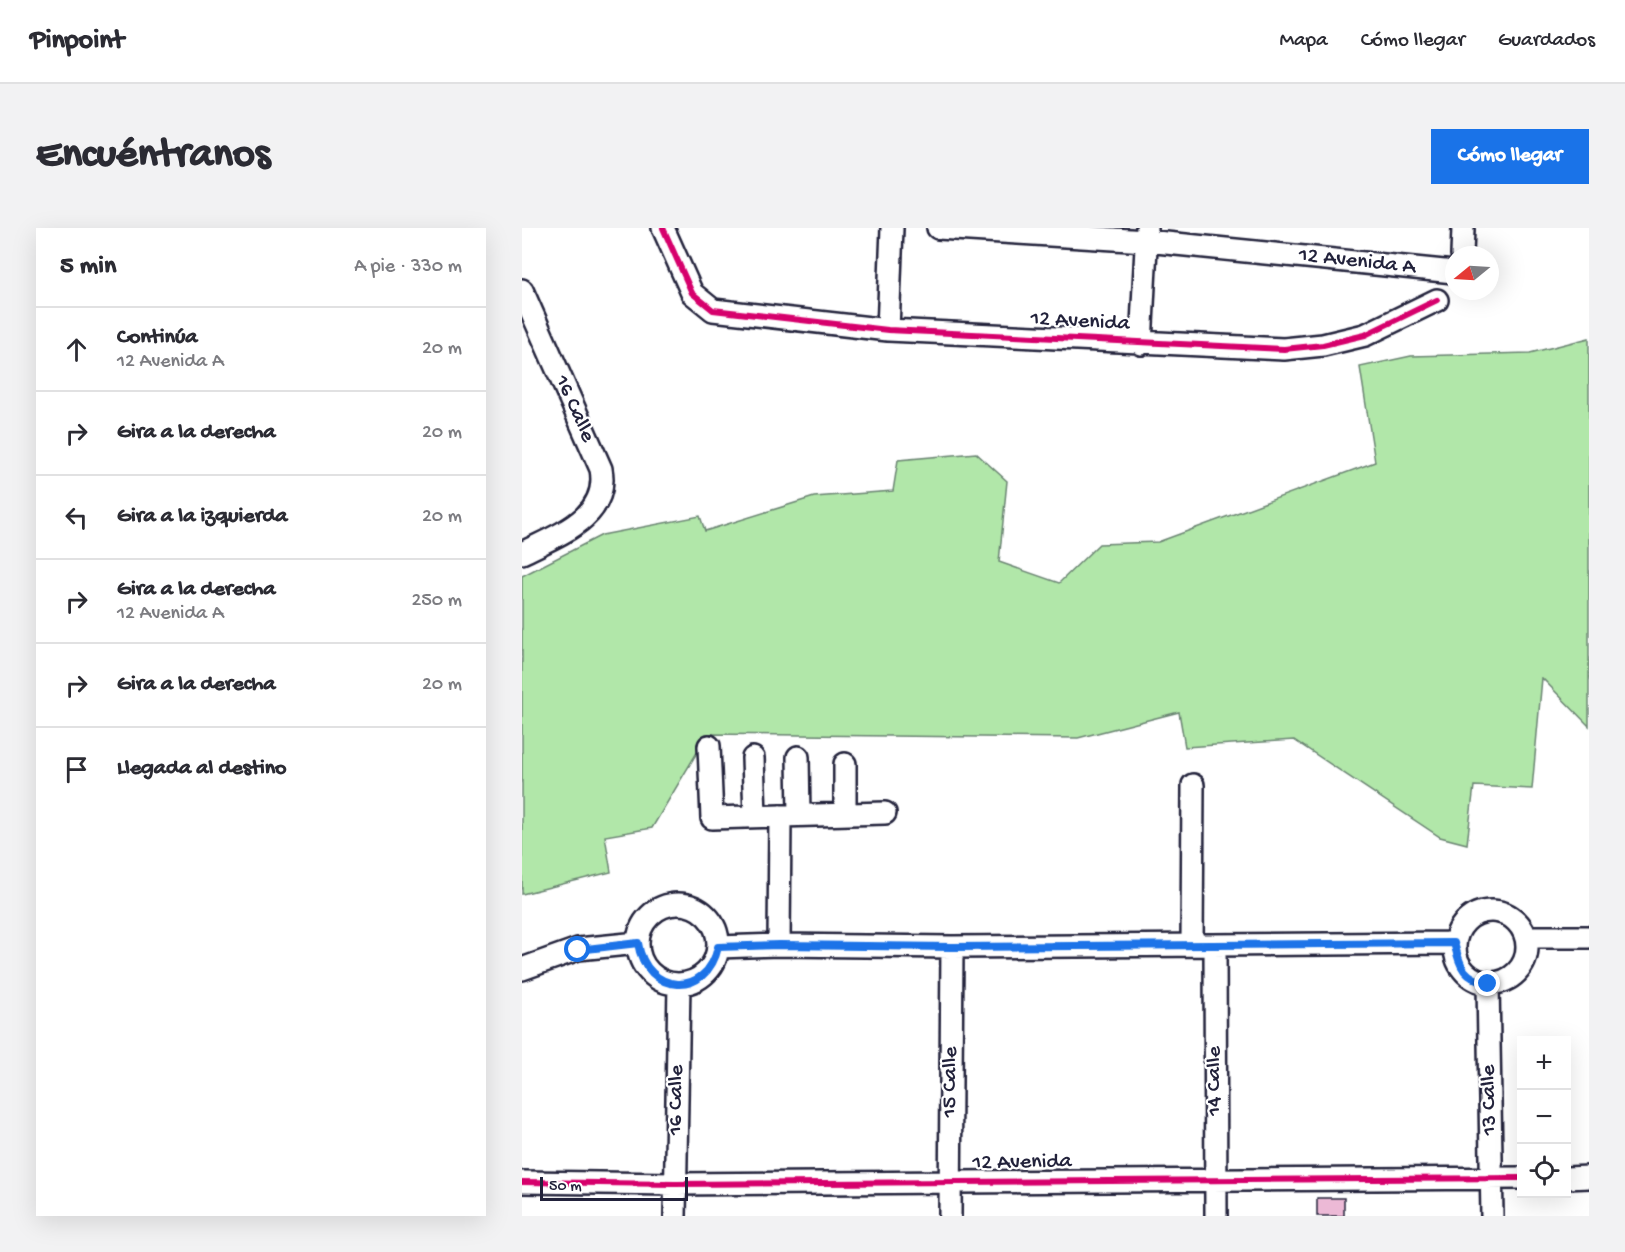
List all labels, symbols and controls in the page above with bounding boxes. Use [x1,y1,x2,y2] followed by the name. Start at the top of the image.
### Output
[30,25,124,58] text: Pinpoint
[1279,29,1328,54] text: Mapa
[1361,29,1465,54] text: Cómo llegar
[1498,29,1595,54] text: Guardados
[1431,129,1589,184] button: Cómo llegar
[36,132,270,181] text: Encuéntranos
[1296,243,1418,281] street label: 12 Avenida A
[1445,246,1499,300] north arrow
[60,252,116,283] text: 5 min
[354,256,462,279] text: A pie · 330 m
[1029,306,1131,338] street label: 12 Avenida
[117,325,198,351] text: Continúa
[60,333,93,366] icon: ahead
[422,338,462,361] text: 20 m
[117,351,224,374] text: 12 Avenida A
[547,371,600,447] street label: 16 Calle
[60,417,93,450] icon: right
[117,420,275,446] text: Gira a la derecha
[422,422,462,445] text: 20 m
[60,501,93,534] icon: left
[117,504,288,530] text: Gira a la izquierda
[422,506,462,529] text: 20 m
[117,577,275,603] text: Gira a la derecha
[60,585,93,618] icon: right
[411,590,462,613] text: 250 m
[117,603,224,626] text: 12 Avenida A
[60,669,93,702] icon: right
[117,672,275,698] text: Gira a la derecha
[422,674,462,697] text: 20 m
[60,753,93,786] icon: arrive
[117,756,287,782] text: Llegada al destino
[564,936,590,962] route start
[1474,970,1500,996] route end
[1517,1036,1571,1198] map controls
[1517,1036,1571,1090] button: +
[937,1046,965,1119] street label: 15 Calle
[1202,1046,1228,1117] street label: 14 Calle
[663,1064,691,1136] street label: 16 Calle
[1476,1064,1504,1137] street label: 13 Calle
[1517,1090,1571,1144] button: −
[1517,1144,1571,1198] button: locate
[971,1149,1073,1177] street label: 12 Avenida
[540,1174,688,1202] scale bar
[549,1178,582,1197] text: 50 m

